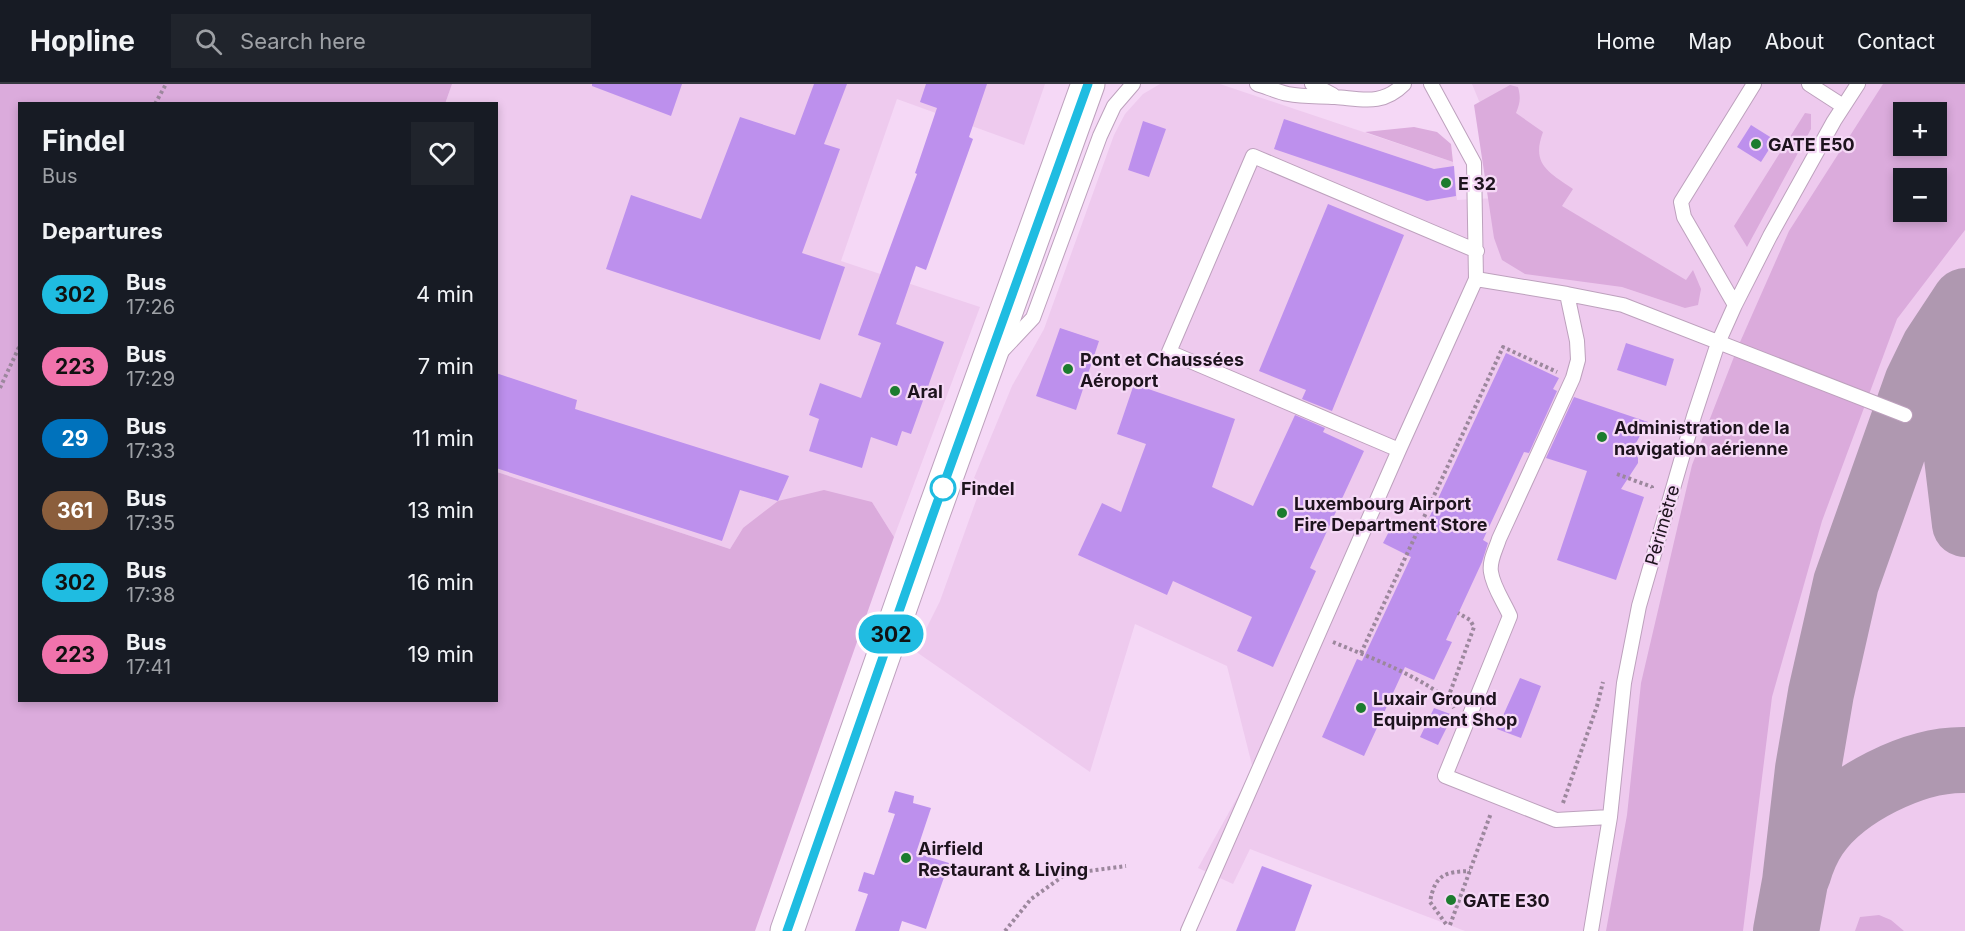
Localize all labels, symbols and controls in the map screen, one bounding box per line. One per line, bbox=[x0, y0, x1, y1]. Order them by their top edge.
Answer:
search box bbox=[171, 14, 591, 68]
text: Hopline bbox=[30, 24, 135, 58]
icon: search bbox=[192, 25, 225, 58]
text: Search here bbox=[240, 28, 366, 54]
text: Home bbox=[1596, 29, 1655, 54]
text: Map bbox=[1688, 29, 1732, 54]
text: About bbox=[1765, 29, 1824, 54]
text: Contact bbox=[1857, 29, 1935, 54]
map controls bbox=[1893, 102, 1947, 222]
button: + bbox=[1893, 102, 1947, 156]
button: heart bbox=[411, 122, 474, 185]
text: Findel bbox=[42, 124, 125, 158]
place label: GATE E50 bbox=[1768, 134, 1855, 155]
marker: GATE E50 bbox=[1749, 137, 1763, 151]
text: Bus bbox=[42, 164, 77, 188]
button: − bbox=[1893, 168, 1947, 222]
place label: E 32 bbox=[1458, 173, 1496, 194]
marker: E 32 bbox=[1439, 176, 1453, 190]
text: Departures bbox=[42, 218, 163, 244]
text: Bus bbox=[126, 269, 167, 295]
text: 4 min bbox=[416, 281, 474, 307]
text: 302 bbox=[55, 282, 95, 307]
text: 17:26 bbox=[126, 295, 175, 319]
text: Bus bbox=[126, 341, 167, 367]
place label: Pont et Chaussées Aéroport bbox=[1080, 349, 1244, 391]
text: 7 min bbox=[418, 353, 474, 379]
text: 223 bbox=[55, 354, 95, 379]
marker: Pont et Chaussées Aéroport bbox=[1061, 362, 1075, 376]
text: 17:29 bbox=[126, 367, 175, 391]
place label: Aral bbox=[907, 381, 943, 402]
marker: Aral bbox=[888, 384, 902, 398]
text: Bus bbox=[126, 413, 167, 439]
place label: Administration de la navigation aérienne bbox=[1614, 417, 1790, 459]
text: 11 min bbox=[412, 425, 474, 451]
text: 29 bbox=[62, 426, 88, 451]
marker: Administration de la navigation aérienne bbox=[1595, 430, 1609, 444]
text: 17:33 bbox=[126, 439, 175, 463]
marker: Findel bbox=[930, 475, 956, 501]
place label: Findel bbox=[961, 478, 1015, 499]
street label: Périmètre bbox=[1641, 482, 1683, 568]
text: Bus bbox=[126, 485, 167, 511]
place label: Luxembourg Airport Fire Department Store bbox=[1294, 493, 1488, 535]
text: 13 min bbox=[408, 497, 474, 523]
text: 361 bbox=[57, 498, 93, 523]
marker: Luxembourg Airport Fire Department Store bbox=[1275, 506, 1289, 520]
text: 17:35 bbox=[126, 511, 175, 535]
text: Bus bbox=[126, 557, 167, 583]
text: 16 min bbox=[408, 569, 474, 595]
text: 302 bbox=[55, 570, 95, 595]
text: 17:38 bbox=[126, 583, 175, 607]
line badge: 302 bbox=[856, 614, 926, 654]
text: 302 bbox=[871, 622, 911, 647]
text: Bus bbox=[126, 629, 167, 655]
text: 19 min bbox=[408, 641, 474, 667]
text: 223 bbox=[55, 642, 95, 667]
text: 17:41 bbox=[126, 655, 171, 679]
place label: Luxair Ground Equipment Shop bbox=[1373, 688, 1517, 730]
marker: Luxair Ground Equipment Shop bbox=[1354, 701, 1368, 715]
place label: Airfield Restaurant & Living bbox=[918, 838, 1088, 880]
marker: Airfield Restaurant & Living bbox=[899, 851, 913, 865]
place label: GATE E30 bbox=[1463, 890, 1550, 911]
marker: GATE E30 bbox=[1444, 893, 1458, 907]

